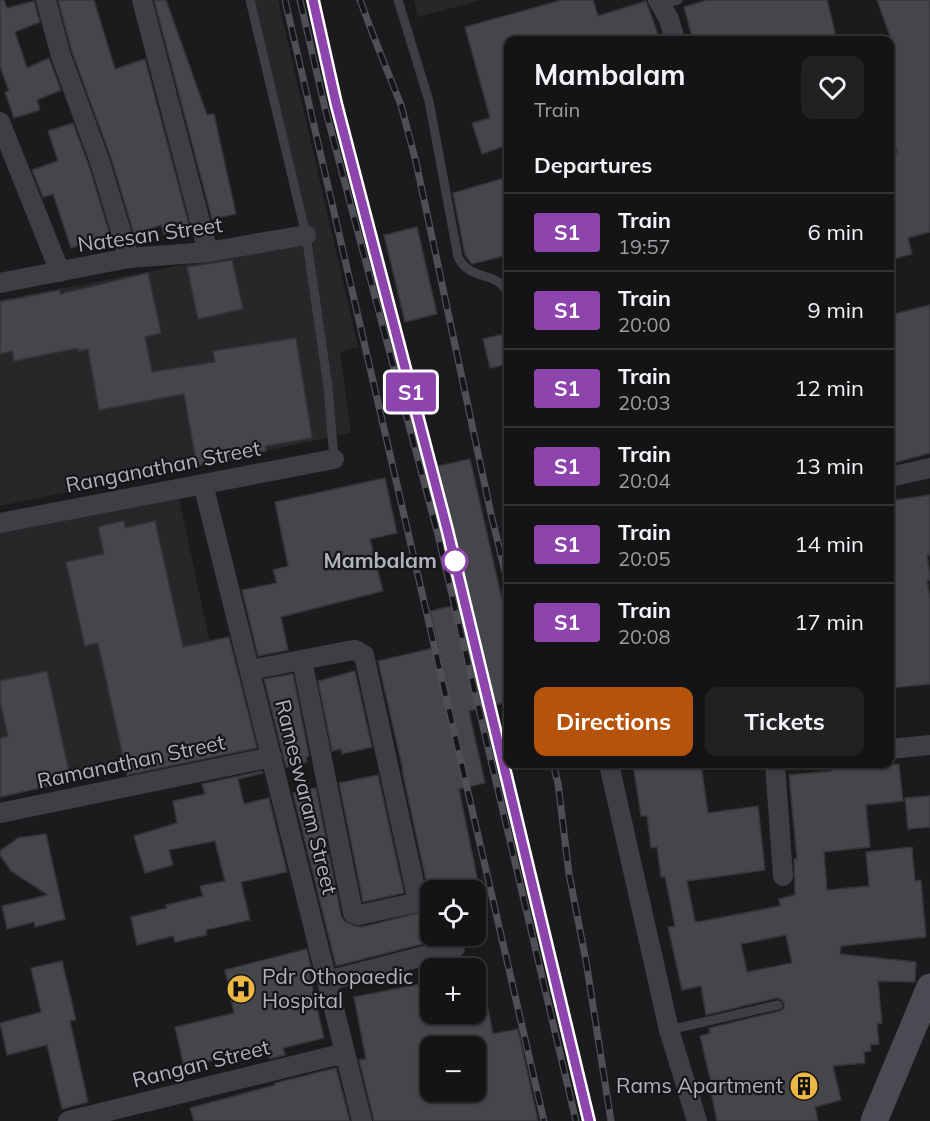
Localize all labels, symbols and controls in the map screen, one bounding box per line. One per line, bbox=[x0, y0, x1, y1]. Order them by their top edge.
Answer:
button: heart bbox=[801, 56, 864, 119]
text: Mambalam bbox=[534, 57, 685, 92]
text: Train bbox=[534, 97, 580, 122]
text: Departures bbox=[534, 151, 652, 179]
text: Train bbox=[618, 206, 671, 234]
street label: Natesan Street bbox=[76, 211, 224, 257]
text: 6 min bbox=[808, 218, 864, 246]
text: S1 bbox=[554, 219, 580, 245]
text: 19:57 bbox=[618, 234, 671, 259]
text: Train bbox=[618, 284, 671, 312]
text: 9 min bbox=[808, 296, 864, 324]
text: S1 bbox=[554, 297, 580, 323]
text: 20:00 bbox=[618, 312, 671, 337]
text: Train bbox=[618, 362, 671, 390]
line badge: S1 bbox=[384, 372, 438, 412]
text: 12 min bbox=[794, 374, 864, 402]
text: S1 bbox=[554, 375, 580, 401]
text: S1 bbox=[398, 379, 424, 405]
text: 20:03 bbox=[618, 390, 671, 415]
street label: Ranganathan Street bbox=[63, 434, 262, 498]
text: Train bbox=[618, 440, 671, 468]
text: 13 min bbox=[794, 452, 864, 480]
text: S1 bbox=[554, 453, 580, 479]
text: 20:04 bbox=[618, 468, 671, 493]
text: Train bbox=[618, 518, 671, 546]
text: 14 min bbox=[794, 530, 864, 558]
text: S1 bbox=[554, 531, 580, 557]
text: 20:05 bbox=[618, 546, 671, 571]
place label: Mambalam bbox=[323, 547, 437, 573]
marker: Mambalam bbox=[442, 548, 468, 574]
text: Train bbox=[618, 596, 671, 624]
text: 17 min bbox=[794, 608, 864, 636]
text: S1 bbox=[554, 609, 580, 635]
text: 20:08 bbox=[618, 624, 671, 649]
button: Directions bbox=[534, 687, 693, 756]
button: Tickets bbox=[705, 687, 864, 756]
street label: Rameswaram Street bbox=[270, 697, 344, 897]
street label: Ramanathan Street bbox=[35, 728, 227, 794]
map controls bbox=[420, 880, 486, 1102]
button: locate bbox=[420, 880, 486, 946]
button: + bbox=[420, 958, 486, 1024]
place label: Pdr Othopaedic Hospital bbox=[262, 963, 413, 1013]
hospital icon: Pdr Othopaedic Hospital bbox=[225, 973, 257, 1005]
street label: Rangan Street bbox=[129, 1033, 272, 1093]
button: − bbox=[420, 1036, 486, 1102]
building icon: Rams Apartment bbox=[788, 1070, 820, 1102]
place label: Rams Apartment bbox=[616, 1072, 783, 1098]

